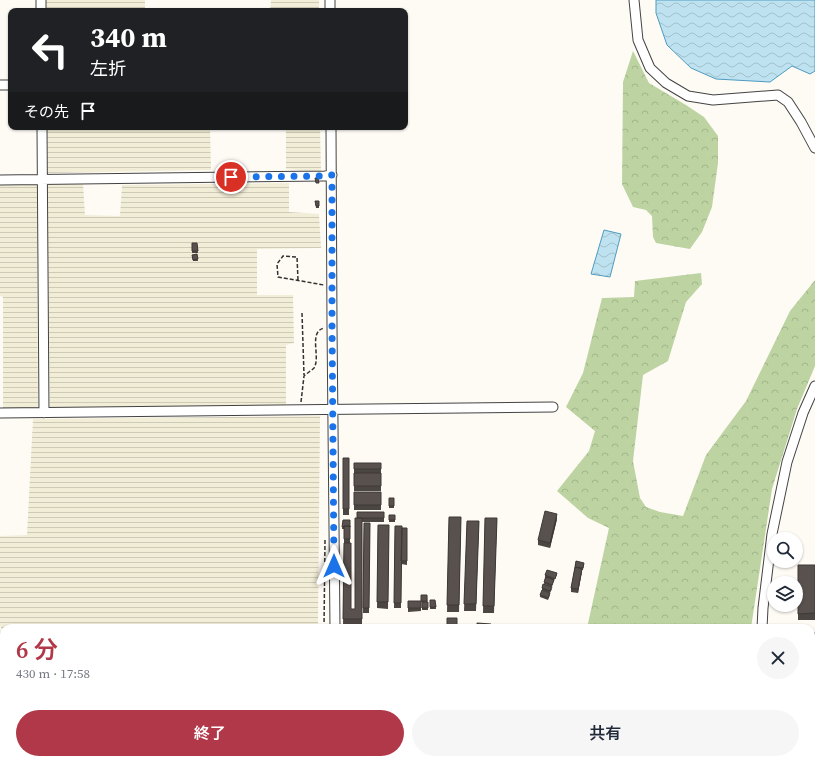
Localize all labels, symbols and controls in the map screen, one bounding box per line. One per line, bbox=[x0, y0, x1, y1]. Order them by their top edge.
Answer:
text: 340 m bbox=[90, 18, 167, 56]
icon: left bbox=[24, 24, 76, 76]
text: 左折 bbox=[90, 56, 126, 81]
icon: arrive bbox=[77, 100, 99, 122]
text: その先 bbox=[24, 101, 69, 122]
pin bbox=[214, 160, 248, 194]
icon: arrive bbox=[220, 166, 242, 188]
map controls bbox=[767, 532, 803, 612]
button: search bbox=[767, 532, 803, 568]
position arrow bbox=[313, 545, 355, 587]
button: layers bbox=[767, 576, 803, 612]
text: 6 分 bbox=[16, 633, 58, 666]
button: close bbox=[757, 637, 799, 679]
text: 430 m · 17:58 bbox=[16, 665, 90, 682]
button: 終了 bbox=[16, 710, 404, 756]
button: 共有 bbox=[412, 710, 799, 756]

